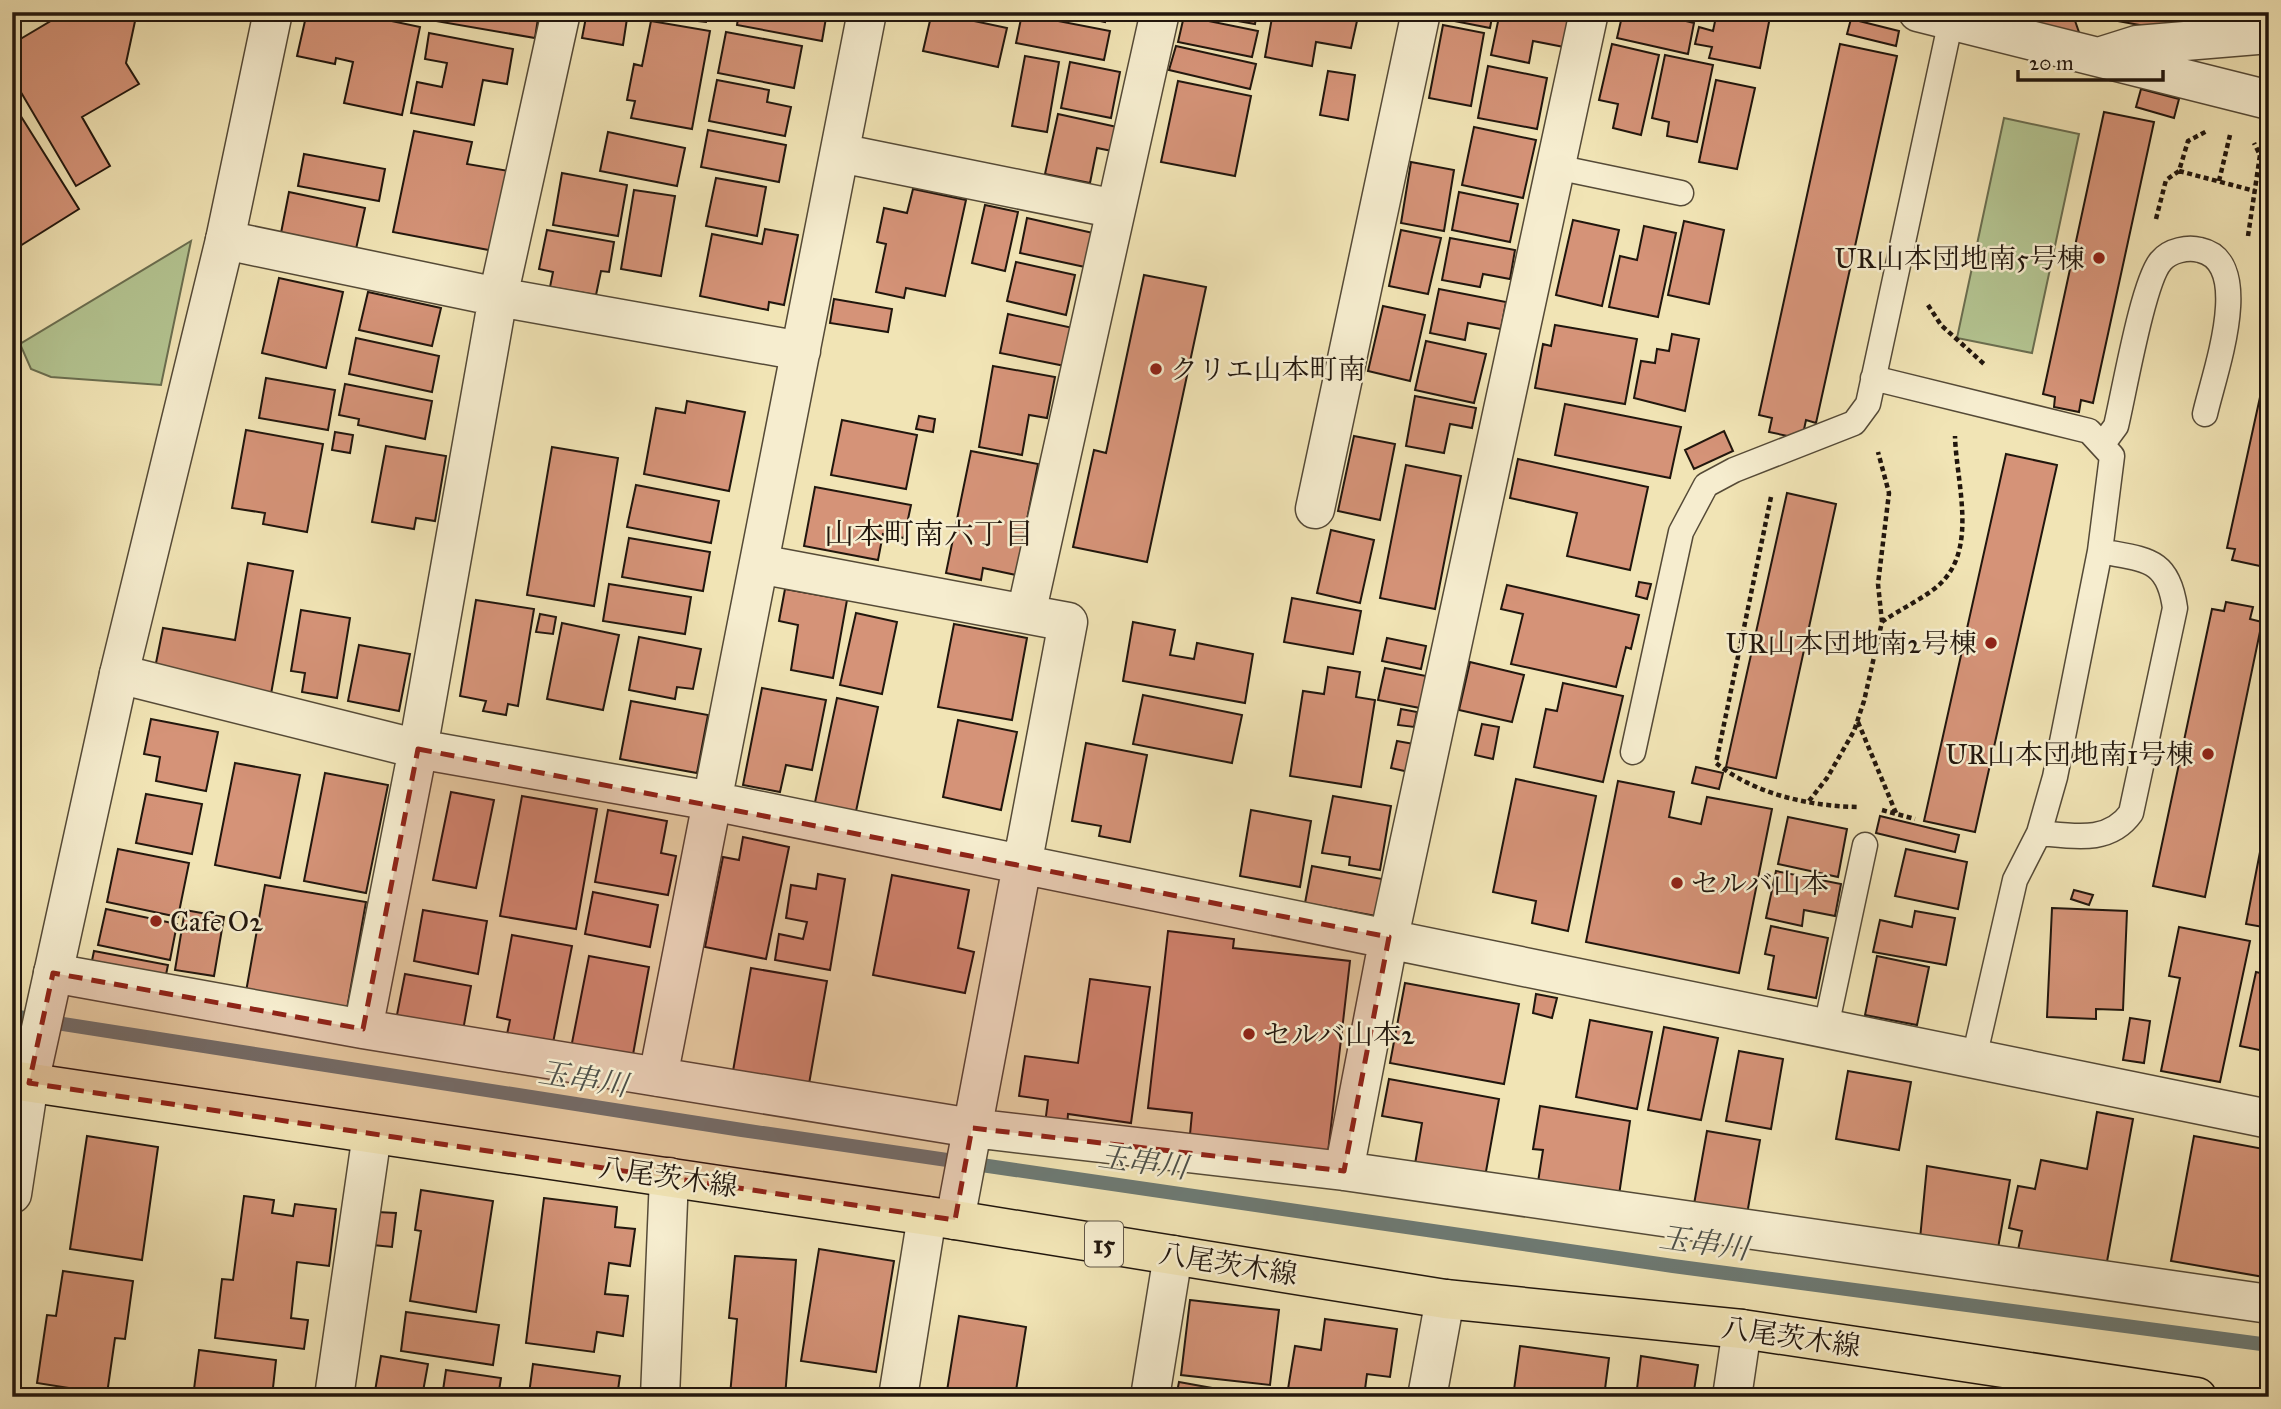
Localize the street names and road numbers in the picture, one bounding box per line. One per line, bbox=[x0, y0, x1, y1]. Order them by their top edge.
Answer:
street label: 八尾茨木線 bbox=[596, 1150, 740, 1204]
road number: 15 bbox=[1085, 1222, 1123, 1266]
street label: 八尾茨木線 bbox=[1156, 1236, 1300, 1292]
street label: 八尾茨木線 bbox=[1719, 1310, 1863, 1364]

